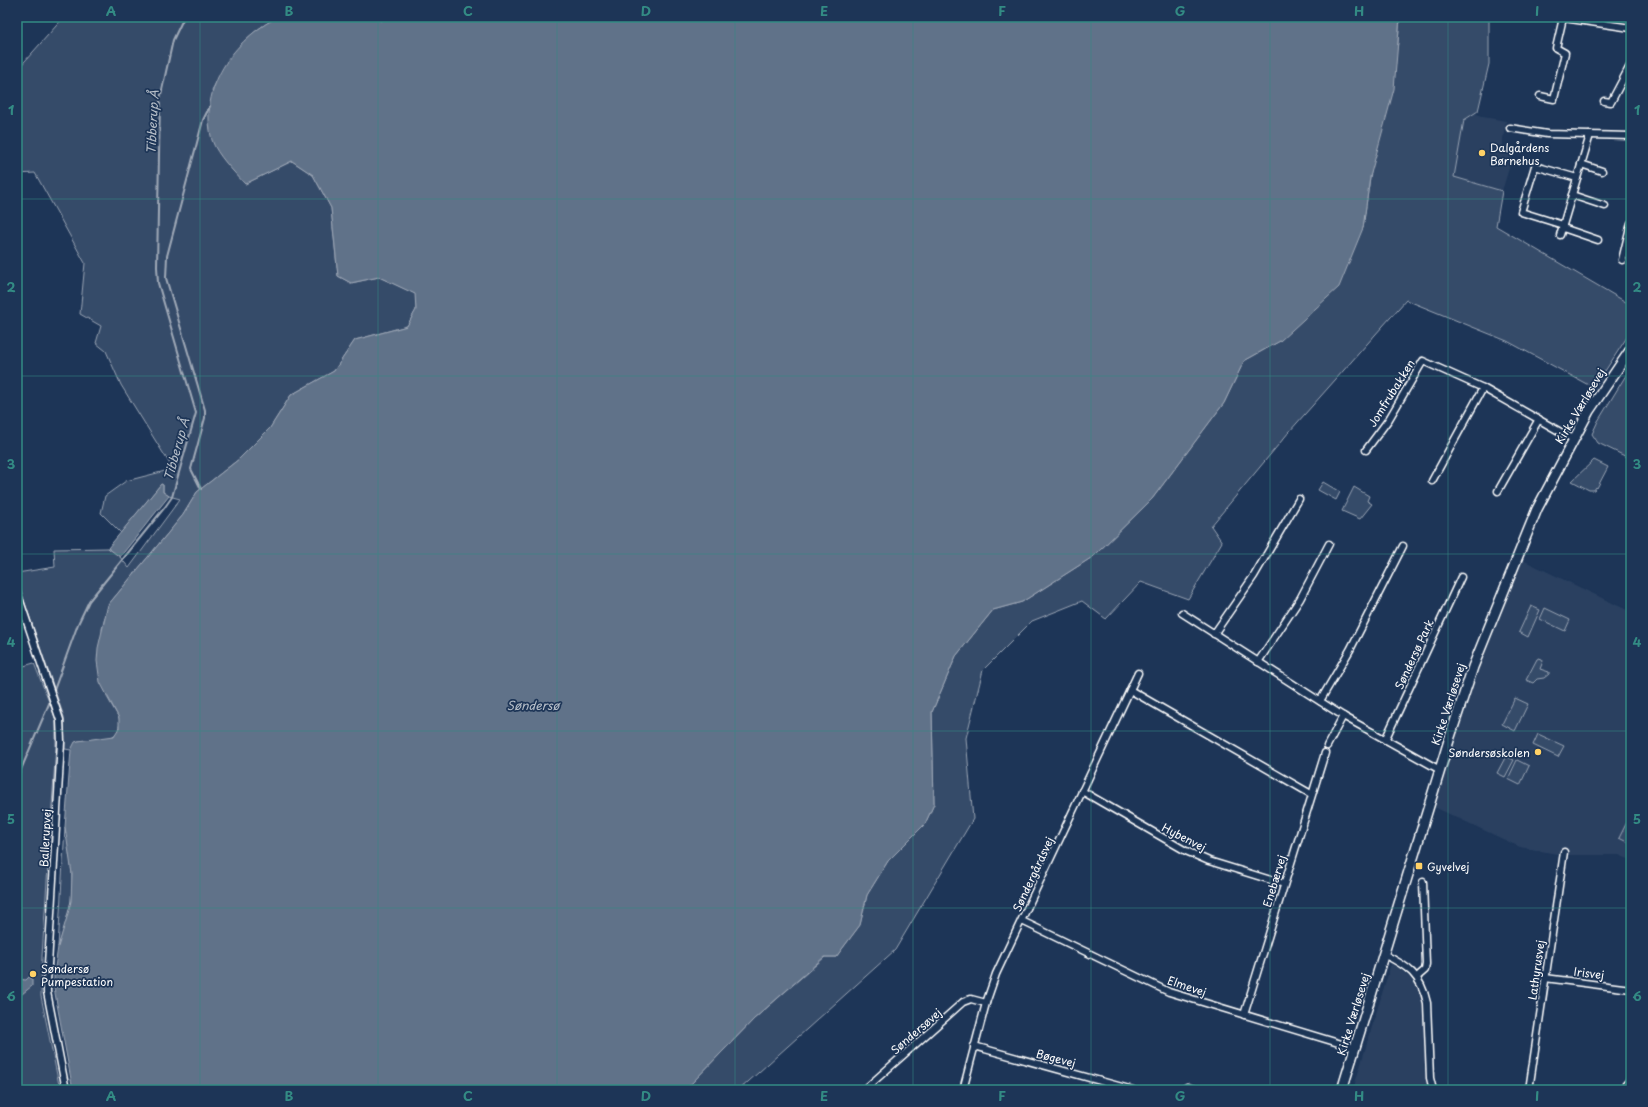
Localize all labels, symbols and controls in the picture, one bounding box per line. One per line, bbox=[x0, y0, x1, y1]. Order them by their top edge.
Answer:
text: A bbox=[106, 1, 116, 20]
text: B bbox=[285, 1, 294, 20]
text: C bbox=[463, 1, 473, 20]
text: D bbox=[641, 1, 651, 20]
text: E bbox=[820, 1, 828, 20]
text: F bbox=[998, 1, 1006, 20]
text: G bbox=[1175, 1, 1185, 20]
text: H bbox=[1354, 1, 1364, 20]
text: I bbox=[1535, 1, 1539, 20]
water label: Tibberup Å bbox=[141, 89, 163, 154]
text: 1 bbox=[8, 100, 14, 119]
text: 1 bbox=[1634, 100, 1640, 119]
place label: Dalgårdens Børnehus bbox=[1490, 139, 1549, 169]
marker: Dalgårdens Børnehus bbox=[1477, 148, 1487, 158]
text: 2 bbox=[6, 277, 16, 296]
text: 2 bbox=[1632, 277, 1642, 296]
street label: Jomfrubakken bbox=[1363, 356, 1419, 430]
street label: Kirke Værløsevej bbox=[1551, 365, 1609, 447]
water label: Tibberup Å bbox=[159, 415, 194, 482]
text: 3 bbox=[7, 454, 16, 473]
text: 3 bbox=[1633, 454, 1642, 473]
street label: Søndersø Park bbox=[1390, 616, 1438, 692]
text: 4 bbox=[7, 632, 16, 651]
text: 4 bbox=[1633, 632, 1642, 651]
street label: Kirke Værløsevej bbox=[1427, 661, 1469, 747]
water label: Søndersø bbox=[507, 696, 561, 714]
place label: Søndersøskolen bbox=[1448, 744, 1530, 761]
marker: Søndersøskolen bbox=[1533, 747, 1543, 757]
text: 5 bbox=[7, 809, 15, 828]
street label: Ballerupvej bbox=[35, 809, 55, 867]
text: 5 bbox=[1633, 809, 1641, 828]
street label: Hybenvej bbox=[1159, 819, 1209, 855]
street label: Søndergårdsvej bbox=[1008, 834, 1058, 914]
street label: Enebærvej bbox=[1258, 853, 1290, 909]
place label: Gyvelvej bbox=[1427, 858, 1469, 875]
marker: Gyvelvej bbox=[1414, 861, 1424, 871]
street label: Lathyrusvej bbox=[1523, 939, 1549, 1001]
place label: Søndersø Pumpestation bbox=[41, 960, 113, 990]
street label: Irisvej bbox=[1573, 963, 1605, 983]
marker: Søndersø Pumpestation bbox=[28, 969, 38, 979]
street label: Elmevej bbox=[1165, 971, 1209, 1001]
street label: Kirke Værløsevej bbox=[1332, 971, 1374, 1057]
text: 6 bbox=[6, 986, 16, 1005]
text: 6 bbox=[1632, 986, 1642, 1005]
street label: Søndersøvej bbox=[887, 1004, 945, 1058]
street label: Bøgevej bbox=[1034, 1045, 1078, 1071]
text: A bbox=[106, 1086, 116, 1105]
text: B bbox=[285, 1086, 294, 1105]
text: C bbox=[463, 1086, 473, 1105]
text: D bbox=[641, 1086, 651, 1105]
text: E bbox=[820, 1086, 828, 1105]
text: F bbox=[998, 1086, 1006, 1105]
text: G bbox=[1175, 1086, 1185, 1105]
text: H bbox=[1354, 1086, 1364, 1105]
text: I bbox=[1535, 1086, 1539, 1105]

